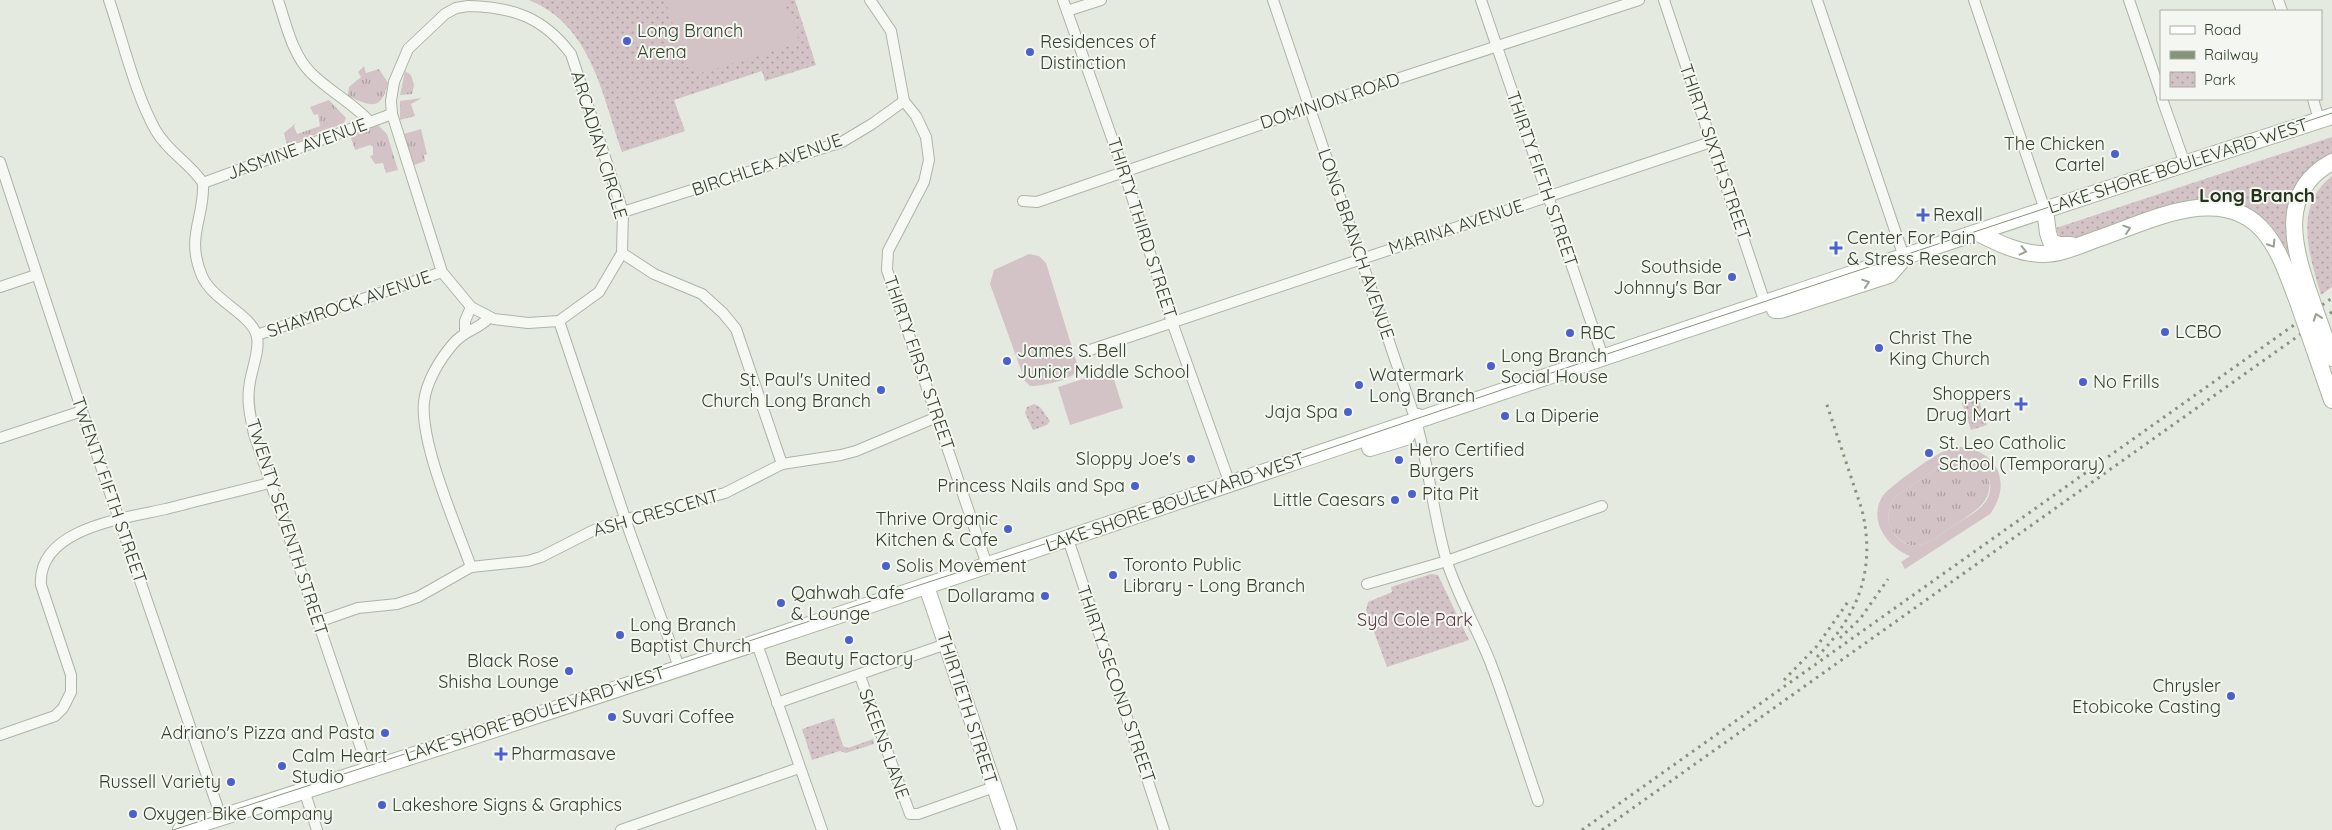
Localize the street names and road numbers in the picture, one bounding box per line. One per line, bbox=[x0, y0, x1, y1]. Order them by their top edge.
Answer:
street label: THIRTY SIXTH STREET bbox=[1675, 61, 1756, 243]
street label: DOMINION ROAD bbox=[1257, 67, 1403, 134]
street label: ARCADIAN CIRCLE bbox=[566, 68, 633, 222]
street label: THIRTY FIFTH STREET bbox=[1502, 88, 1583, 270]
street label: JASMINE AVENUE bbox=[223, 112, 370, 185]
street label: LAKE SHORE BOULEVARD WEST bbox=[2045, 112, 2311, 219]
street label: BIRCHLEA AVENUE bbox=[689, 128, 845, 201]
street label: THIRTY THIRD STREET bbox=[1102, 135, 1183, 321]
street label: LONG BRANCH AVENUE bbox=[1313, 145, 1400, 342]
street label: MARINA AVENUE bbox=[1385, 194, 1527, 259]
street label: SHAMROCK AVENUE bbox=[264, 265, 434, 342]
street label: THIRTY FIRST STREET bbox=[879, 272, 960, 453]
street label: TWENTY FIFTH STREET bbox=[67, 393, 152, 586]
street label: TWENTY SEVENTH STREET bbox=[242, 416, 333, 638]
street label: LAKE SHORE BOULEVARD WEST bbox=[1042, 446, 1307, 557]
street label: ASH CRESCENT bbox=[590, 484, 722, 541]
street label: THIRTY SECOND STREET bbox=[1072, 582, 1161, 786]
street label: THIRTIETH STREET bbox=[932, 629, 1003, 787]
street label: LAKE SHORE BOULEVARD WEST bbox=[402, 660, 668, 767]
street label: SKEENS LANE bbox=[854, 686, 915, 802]

